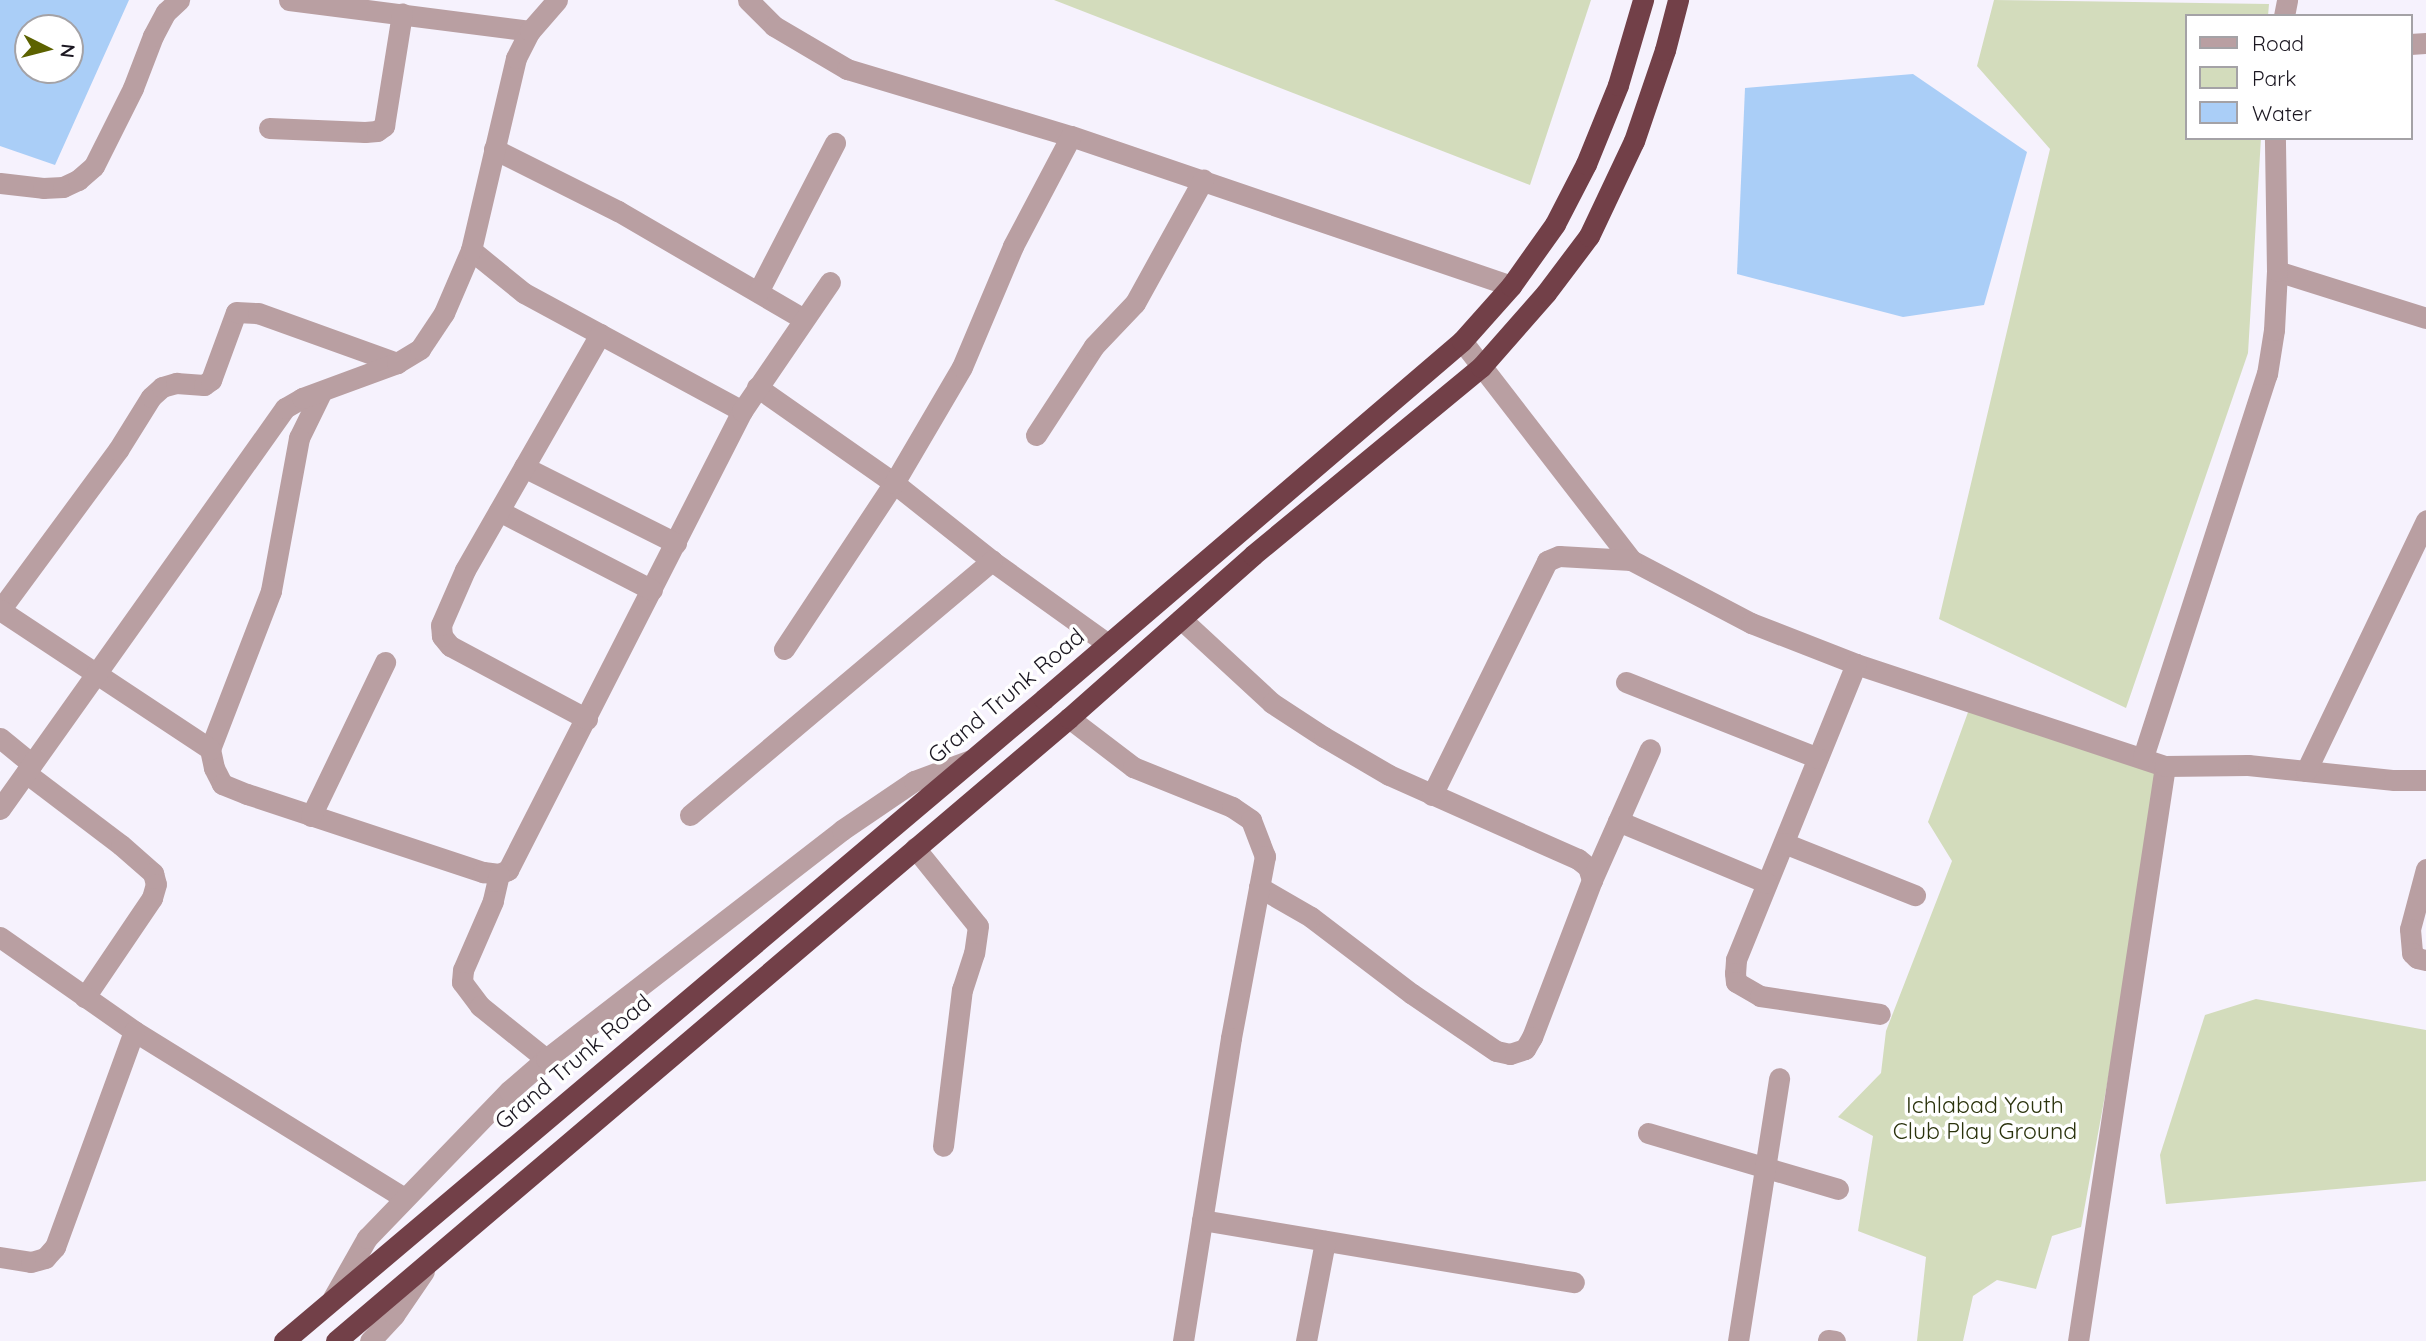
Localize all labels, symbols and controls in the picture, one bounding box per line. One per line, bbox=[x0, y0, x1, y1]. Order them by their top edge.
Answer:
north arrow bbox=[14, 14, 84, 84]
legend bbox=[2184, 14, 2412, 140]
text: Road bbox=[2252, 30, 2304, 56]
text: N bbox=[55, 43, 81, 59]
text: Park bbox=[2252, 65, 2296, 91]
text: Water bbox=[2252, 100, 2312, 126]
street label: Grand Trunk Road bbox=[922, 623, 1090, 769]
street label: Grand Trunk Road bbox=[489, 989, 657, 1135]
park label: Ichlabad Youth Club Play Ground bbox=[1893, 1091, 2077, 1145]

